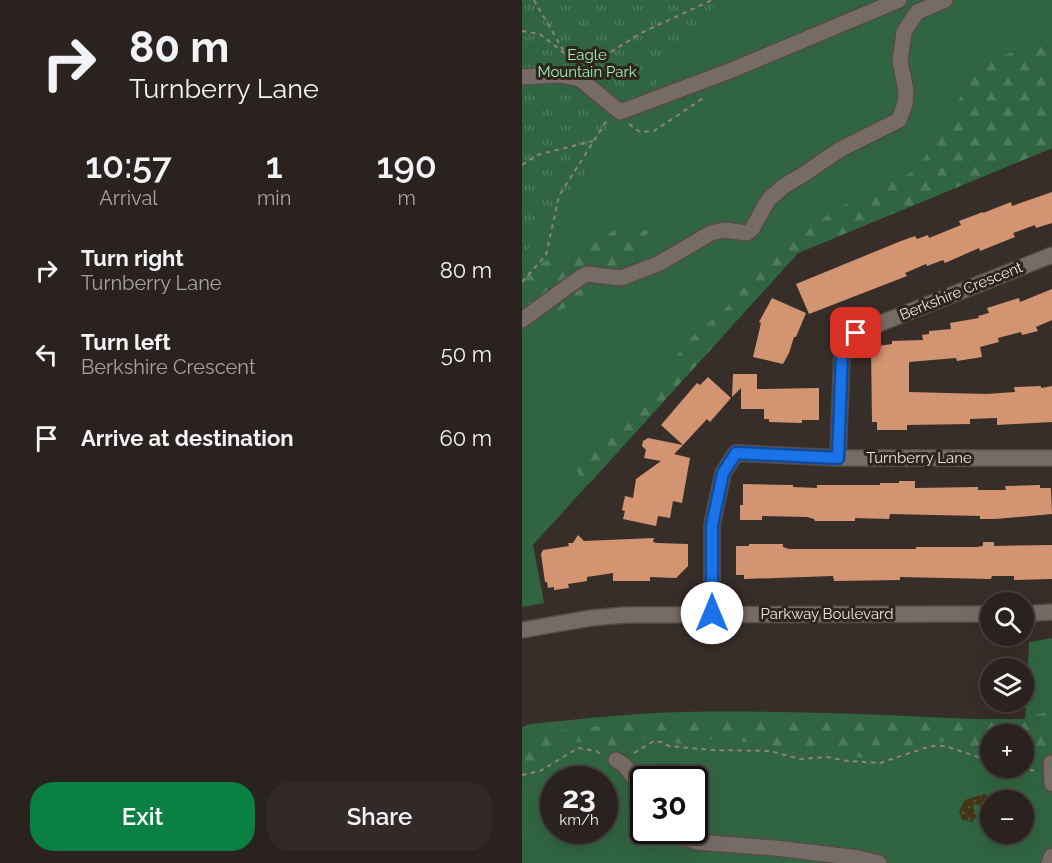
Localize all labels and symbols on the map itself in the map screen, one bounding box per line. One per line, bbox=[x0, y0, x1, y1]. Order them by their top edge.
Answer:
park label: Eagle Mountain Park bbox=[537, 46, 637, 81]
street label: Berkshire Crescent bbox=[897, 258, 1025, 324]
pin bbox=[830, 307, 881, 358]
street label: Turnberry Lane bbox=[866, 449, 972, 467]
position arrow bbox=[680, 581, 744, 645]
street label: Parkway Boulevard bbox=[761, 605, 893, 623]
speed limit sign: 30 bbox=[630, 766, 708, 844]

